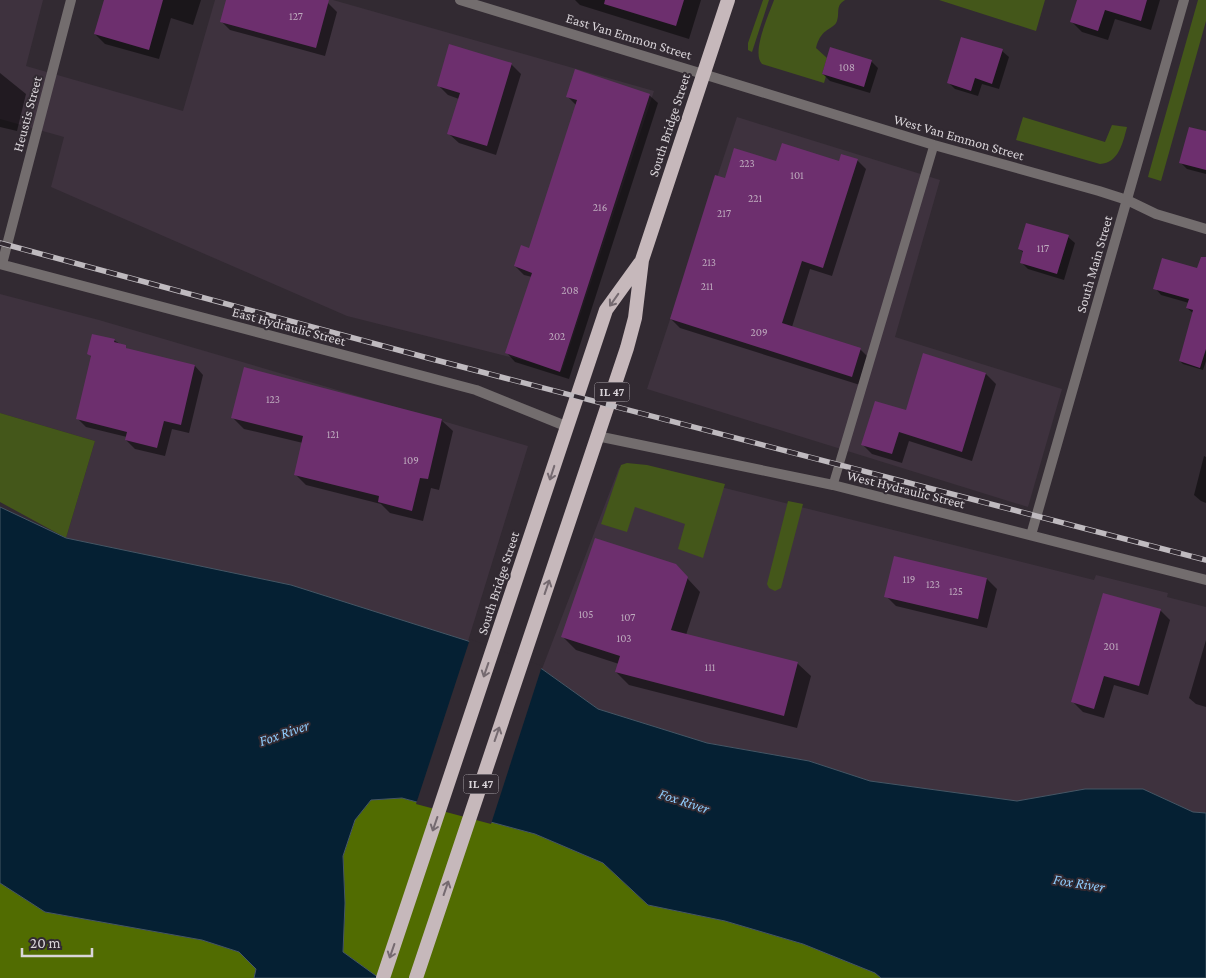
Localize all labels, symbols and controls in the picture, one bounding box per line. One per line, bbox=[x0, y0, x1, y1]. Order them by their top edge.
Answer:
street label: East Van Emmon Street bbox=[564, 9, 694, 63]
house number: 127 bbox=[289, 10, 303, 22]
house number: 108 bbox=[839, 61, 855, 73]
street label: South Bridge Street bbox=[645, 71, 693, 179]
street label: Heustis Street bbox=[9, 74, 45, 153]
street label: West Van Emmon Street bbox=[892, 111, 1027, 163]
house number: 223 bbox=[739, 157, 755, 169]
house number: 101 bbox=[790, 169, 804, 181]
house number: 221 bbox=[748, 192, 762, 204]
house number: 216 bbox=[593, 201, 607, 213]
house number: 217 bbox=[717, 207, 731, 219]
street label: South Main Street bbox=[1072, 213, 1116, 314]
house number: 117 bbox=[1037, 242, 1049, 254]
house number: 213 bbox=[702, 256, 716, 268]
house number: 211 bbox=[701, 280, 714, 292]
house number: 208 bbox=[561, 284, 579, 296]
one-way arrow bbox=[609, 293, 619, 307]
street label: East Hydraulic Street bbox=[230, 303, 348, 349]
house number: 209 bbox=[750, 326, 768, 338]
house number: 202 bbox=[549, 330, 565, 342]
road number: IL 47 bbox=[594, 382, 630, 402]
house number: 123 bbox=[266, 393, 280, 405]
house number: 121 bbox=[327, 428, 340, 440]
house number: 109 bbox=[403, 454, 419, 466]
one-way arrow bbox=[547, 465, 557, 481]
street label: West Hydraulic Street bbox=[845, 467, 967, 512]
street label: South Bridge Street bbox=[474, 529, 522, 637]
house number: 119 bbox=[903, 573, 915, 585]
house number: 123 bbox=[926, 578, 940, 590]
one-way arrow bbox=[542, 579, 552, 595]
house number: 125 bbox=[949, 585, 963, 597]
house number: 105 bbox=[578, 608, 594, 620]
house number: 107 bbox=[621, 611, 635, 623]
house number: 103 bbox=[617, 632, 632, 644]
house number: 201 bbox=[1103, 640, 1119, 652]
house number: 111 bbox=[705, 661, 716, 673]
one-way arrow bbox=[481, 662, 491, 678]
water label: Fox River bbox=[257, 717, 312, 749]
one-way arrow bbox=[493, 727, 503, 743]
road number: IL 47 bbox=[464, 774, 498, 794]
water label: Fox River bbox=[657, 785, 712, 817]
one-way arrow bbox=[430, 816, 439, 831]
water label: Fox River bbox=[1052, 871, 1107, 895]
one-way arrow bbox=[442, 881, 451, 897]
scale bar bbox=[22, 926, 92, 958]
text: 20 m bbox=[30, 935, 61, 951]
one-way arrow bbox=[387, 943, 396, 959]

